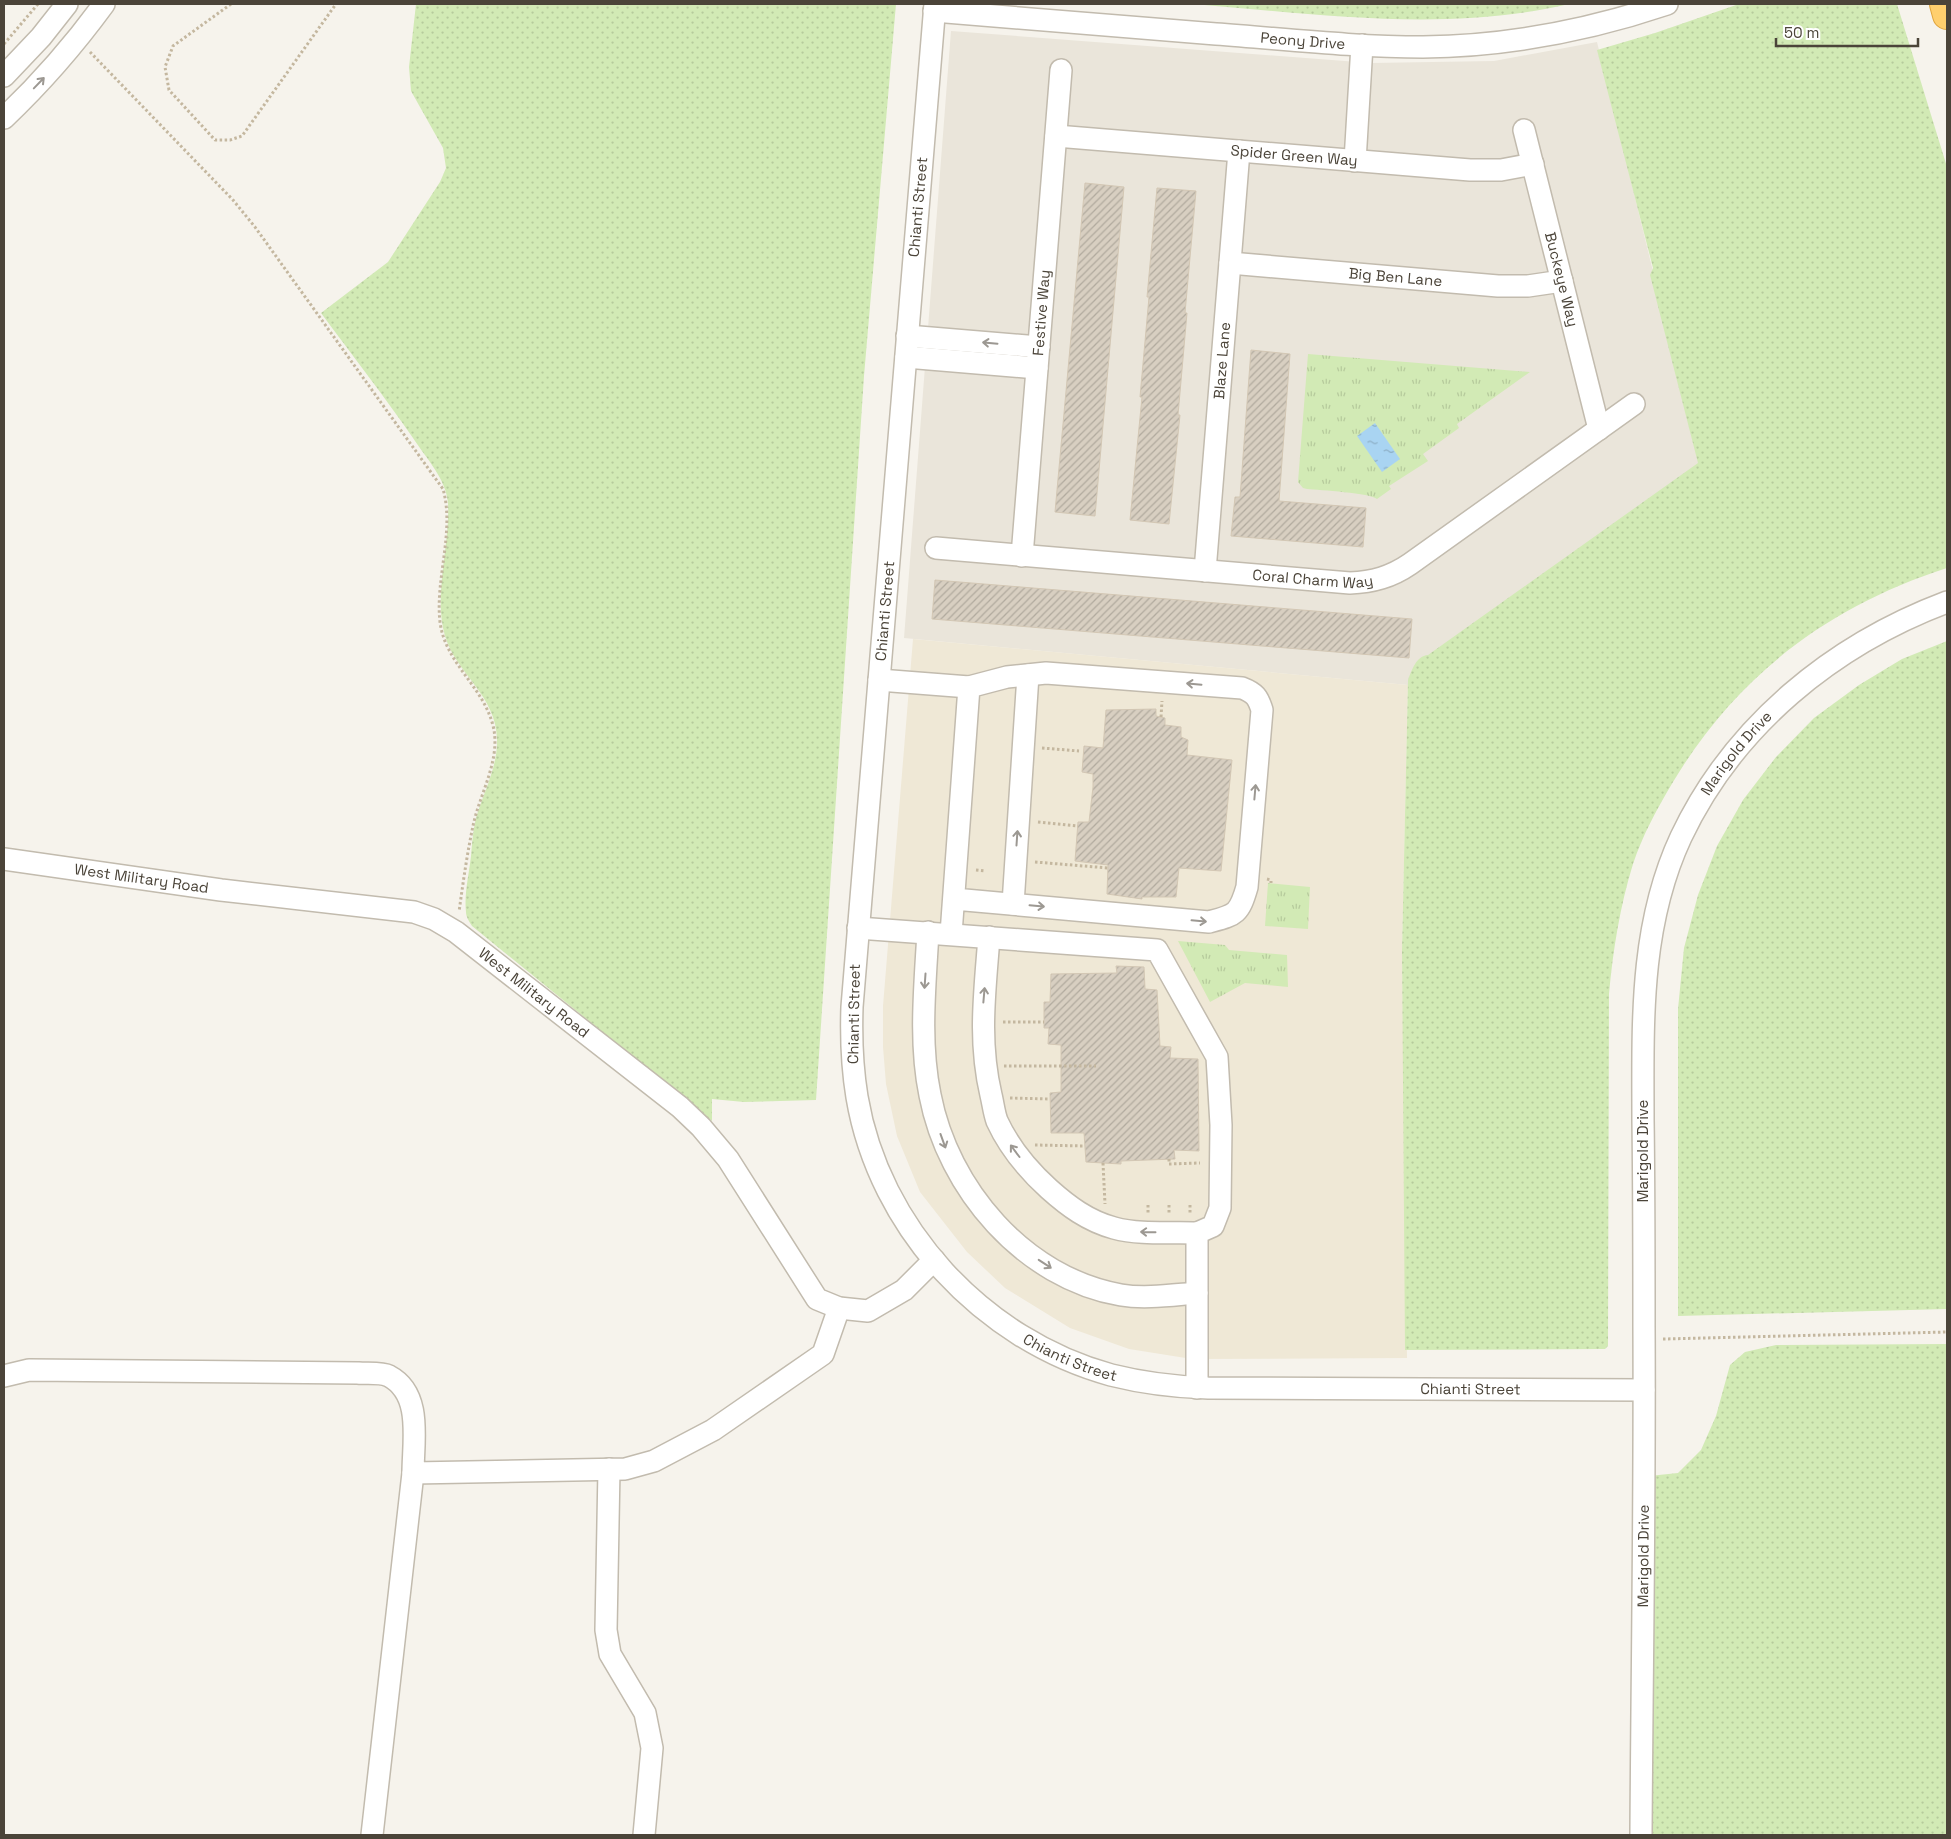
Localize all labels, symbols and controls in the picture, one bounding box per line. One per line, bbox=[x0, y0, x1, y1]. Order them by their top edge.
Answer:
scale bar bbox=[1776, 15, 1918, 47]
text: 50 m bbox=[1784, 23, 1819, 42]
street label: Peony Drive bbox=[1260, 28, 1346, 53]
one-way arrow bbox=[32, 78, 44, 90]
street label: Spider Green Way bbox=[1230, 140, 1358, 170]
street label: Chianti Street bbox=[904, 156, 931, 258]
street label: Buckeye Way bbox=[1541, 230, 1583, 329]
street label: Big Ben Lane bbox=[1348, 263, 1443, 290]
street label: Festive Way bbox=[1028, 269, 1054, 356]
street label: Blaze Lane bbox=[1209, 321, 1234, 400]
one-way arrow bbox=[983, 338, 999, 347]
street label: Chianti Street bbox=[871, 560, 898, 662]
street label: Coral Charm Way bbox=[1252, 565, 1374, 592]
one-way arrow bbox=[1187, 679, 1203, 688]
street label: Marigold Drive bbox=[1696, 707, 1776, 799]
one-way arrow bbox=[1250, 784, 1260, 800]
one-way arrow bbox=[1013, 830, 1022, 846]
street label: West Military Road bbox=[73, 859, 210, 897]
one-way arrow bbox=[1029, 902, 1045, 911]
one-way arrow bbox=[1191, 916, 1207, 926]
street label: West Military Road bbox=[475, 943, 593, 1042]
street label: Chianti Street bbox=[843, 964, 864, 1064]
one-way arrow bbox=[921, 973, 930, 989]
one-way arrow bbox=[980, 987, 989, 1003]
street label: Marigold Drive bbox=[1633, 1099, 1652, 1202]
one-way arrow bbox=[939, 1133, 948, 1148]
one-way arrow bbox=[1009, 1145, 1020, 1158]
one-way arrow bbox=[1140, 1227, 1156, 1237]
one-way arrow bbox=[1038, 1259, 1052, 1269]
street label: Chianti Street bbox=[1020, 1329, 1119, 1385]
street label: Chianti Street bbox=[1420, 1379, 1521, 1398]
street label: Marigold Drive bbox=[1633, 1504, 1653, 1608]

